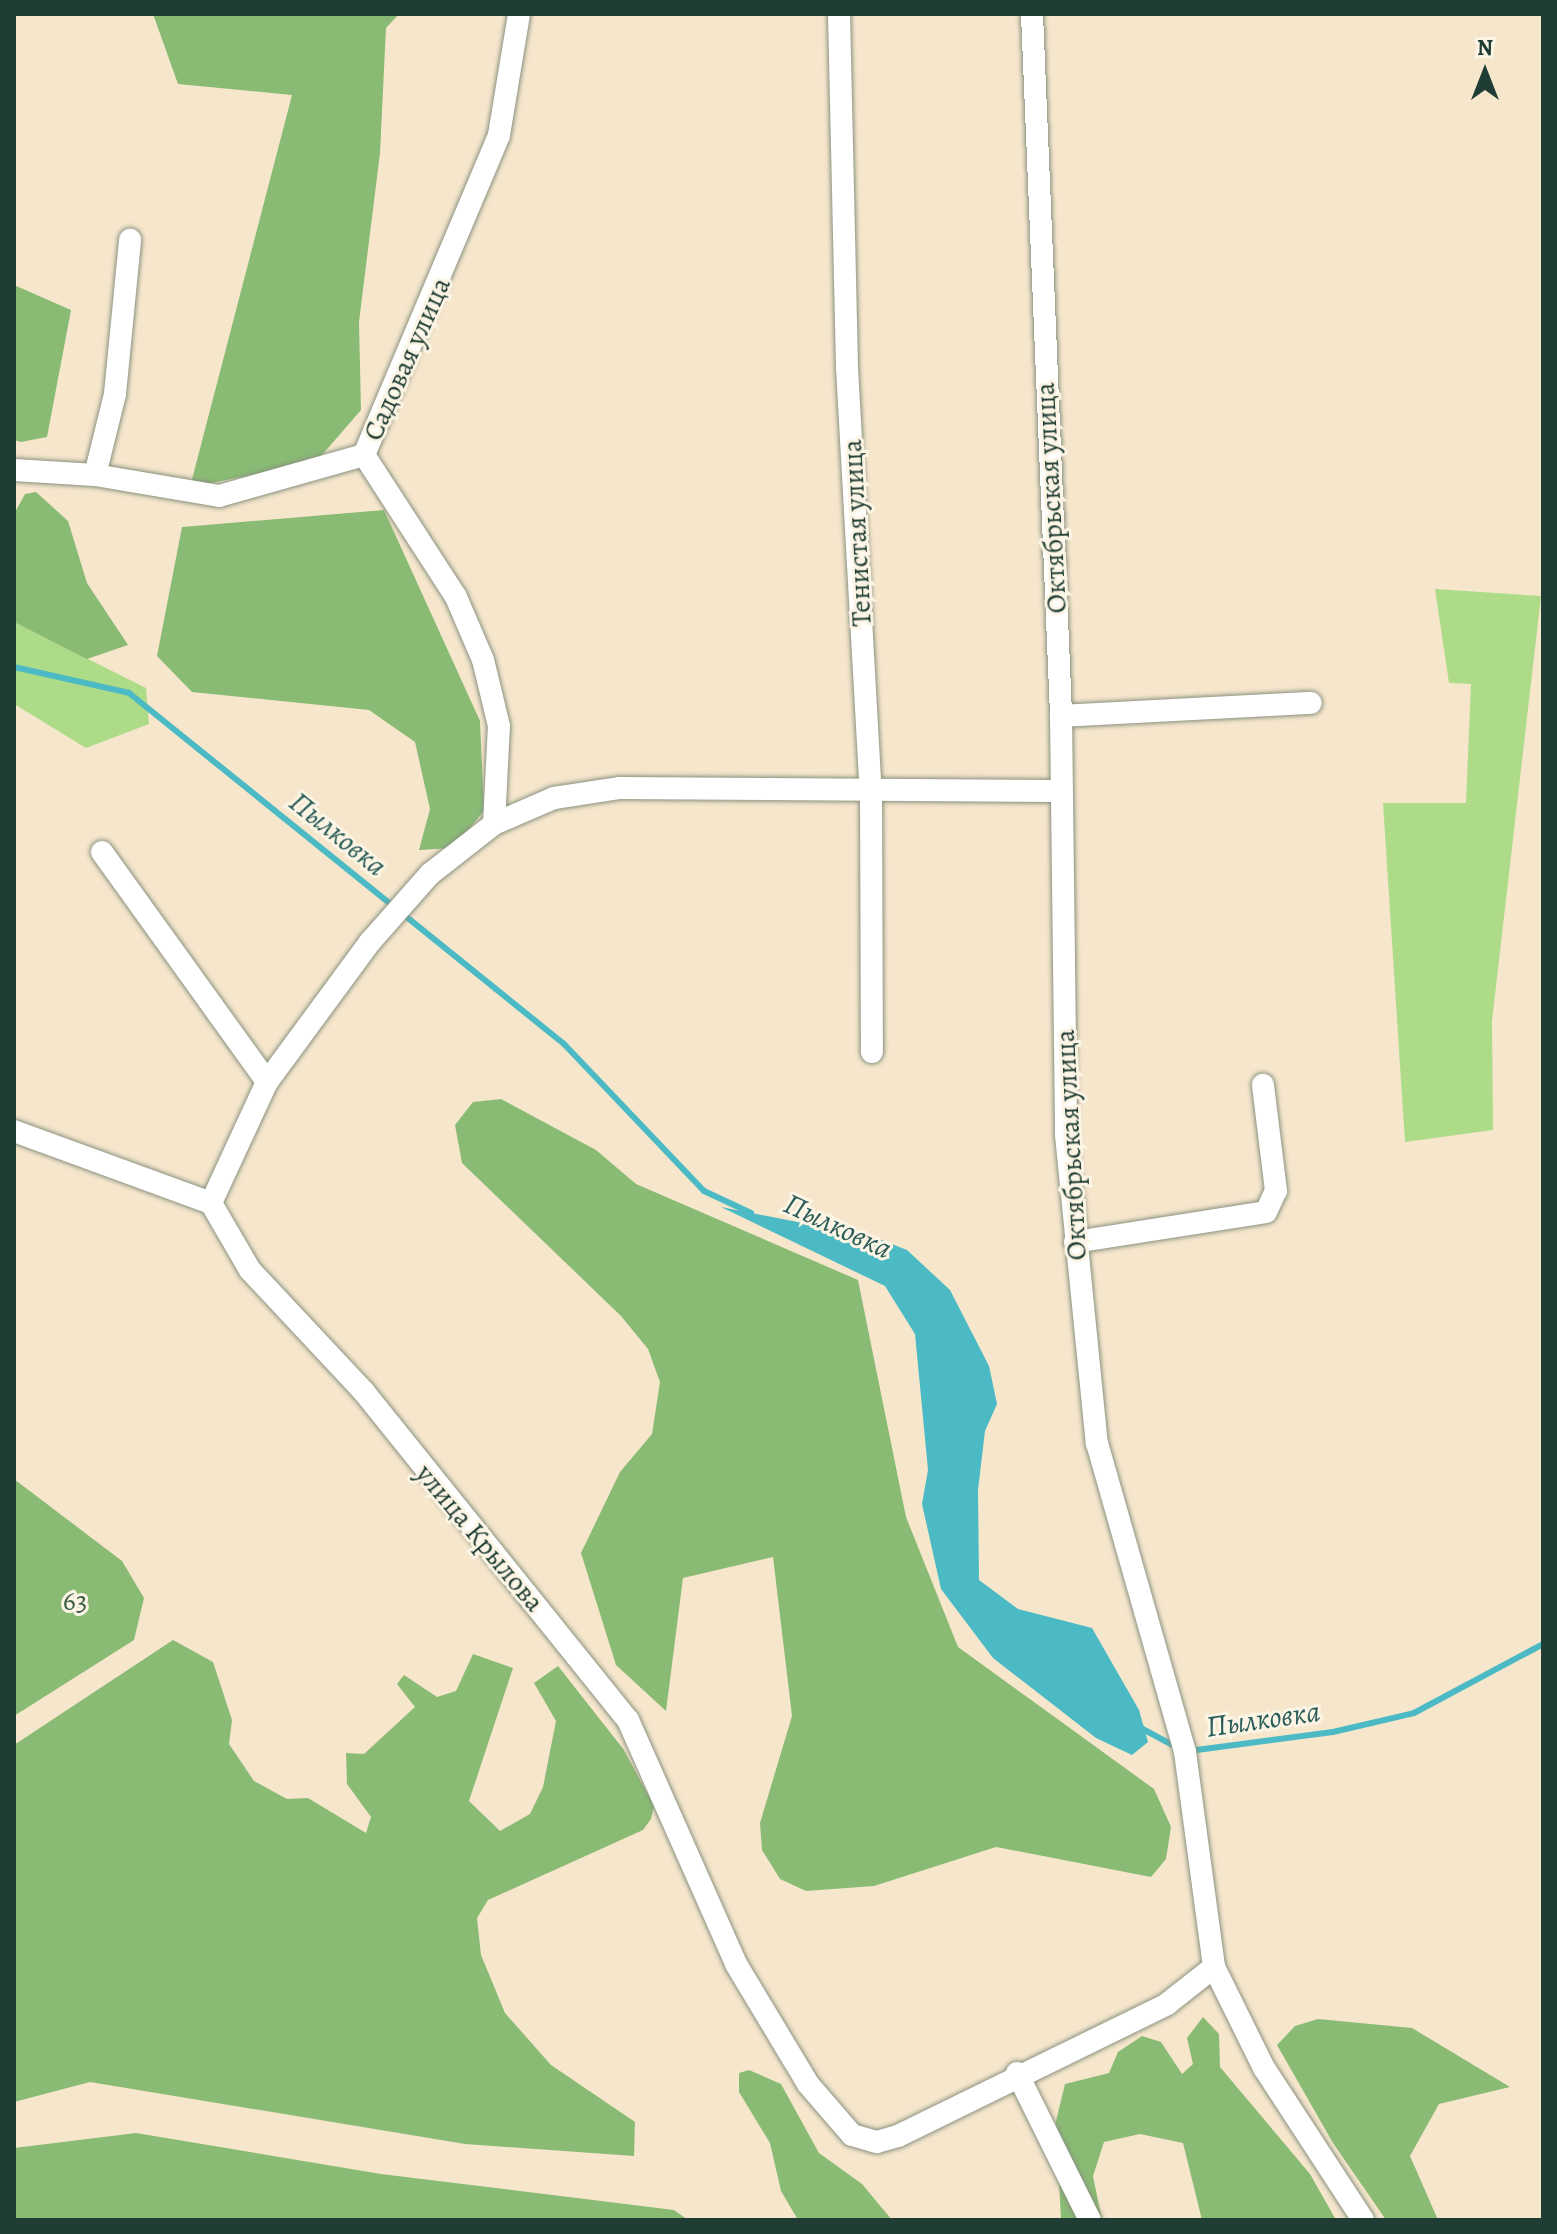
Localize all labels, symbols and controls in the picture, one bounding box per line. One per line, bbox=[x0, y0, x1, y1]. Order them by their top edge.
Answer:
north arrow bbox=[1445, 32, 1525, 112]
text: N bbox=[1477, 33, 1493, 63]
street label: Садовая улица bbox=[356, 272, 458, 446]
street label: Октябрьская улица bbox=[1028, 382, 1074, 614]
street label: Тенистая улица bbox=[835, 439, 879, 627]
water label: Пылковка bbox=[282, 784, 394, 884]
street label: Октябрьская улица bbox=[1048, 1029, 1094, 1261]
water label: Пылковка bbox=[778, 1185, 898, 1267]
street label: улица Крылова bbox=[409, 1457, 551, 1619]
park label: 63 bbox=[63, 1584, 87, 1618]
water label: Пылковка bbox=[1204, 1693, 1322, 1745]

